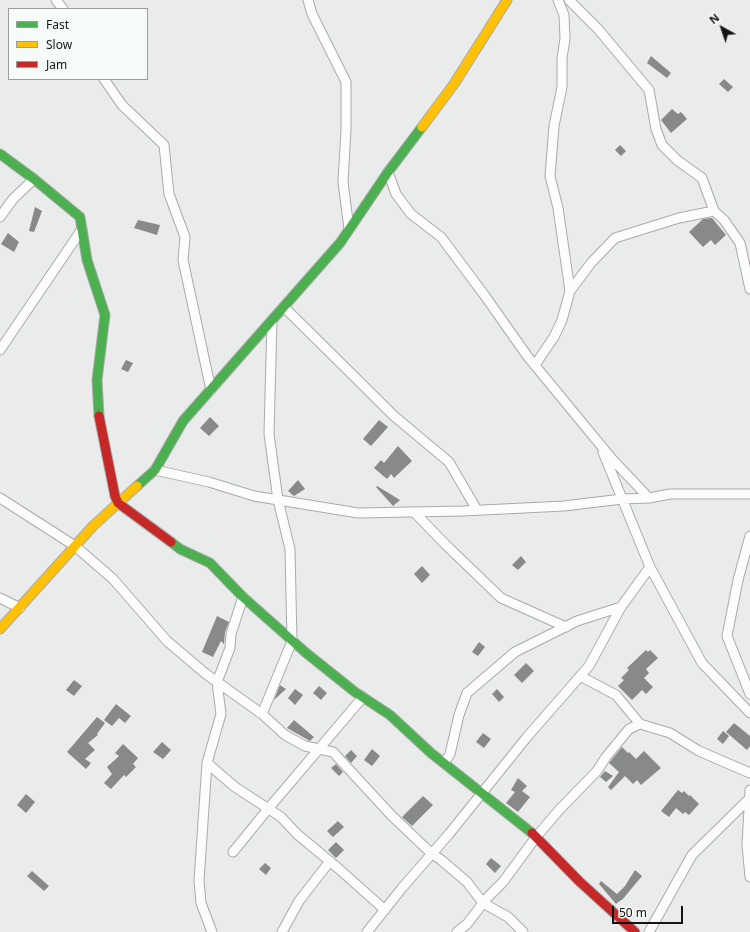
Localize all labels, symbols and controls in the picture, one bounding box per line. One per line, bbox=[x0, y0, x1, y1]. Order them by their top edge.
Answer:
legend bbox=[8, 8, 148, 80]
north arrow bbox=[702, 8, 742, 48]
text: N bbox=[706, 10, 722, 27]
text: Fast bbox=[46, 16, 69, 33]
text: Slow bbox=[46, 36, 72, 53]
text: Jam bbox=[46, 56, 67, 73]
scale bar bbox=[614, 898, 685, 924]
text: 50 m bbox=[619, 904, 647, 921]

